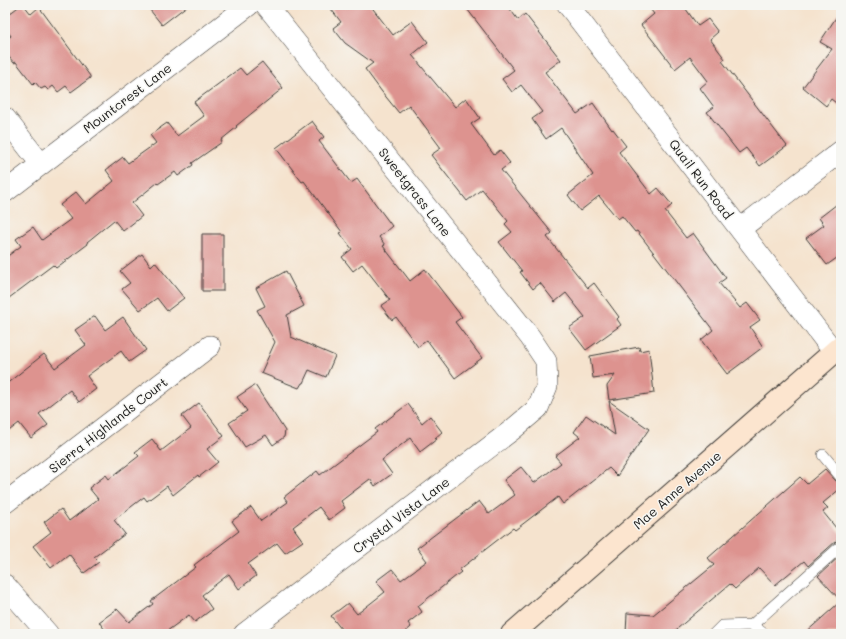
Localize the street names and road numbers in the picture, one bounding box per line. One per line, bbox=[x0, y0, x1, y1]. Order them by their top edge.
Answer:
street label: Mountcrest Lane bbox=[79, 59, 174, 137]
street label: Quail Run Road bbox=[666, 135, 737, 222]
street label: Sweetgrass Lane bbox=[375, 144, 455, 240]
street label: Sierra Highlands Court bbox=[45, 373, 171, 476]
street label: Mae Anne Avenue bbox=[629, 447, 724, 533]
street label: Crystal Vista Lane bbox=[349, 473, 453, 557]

